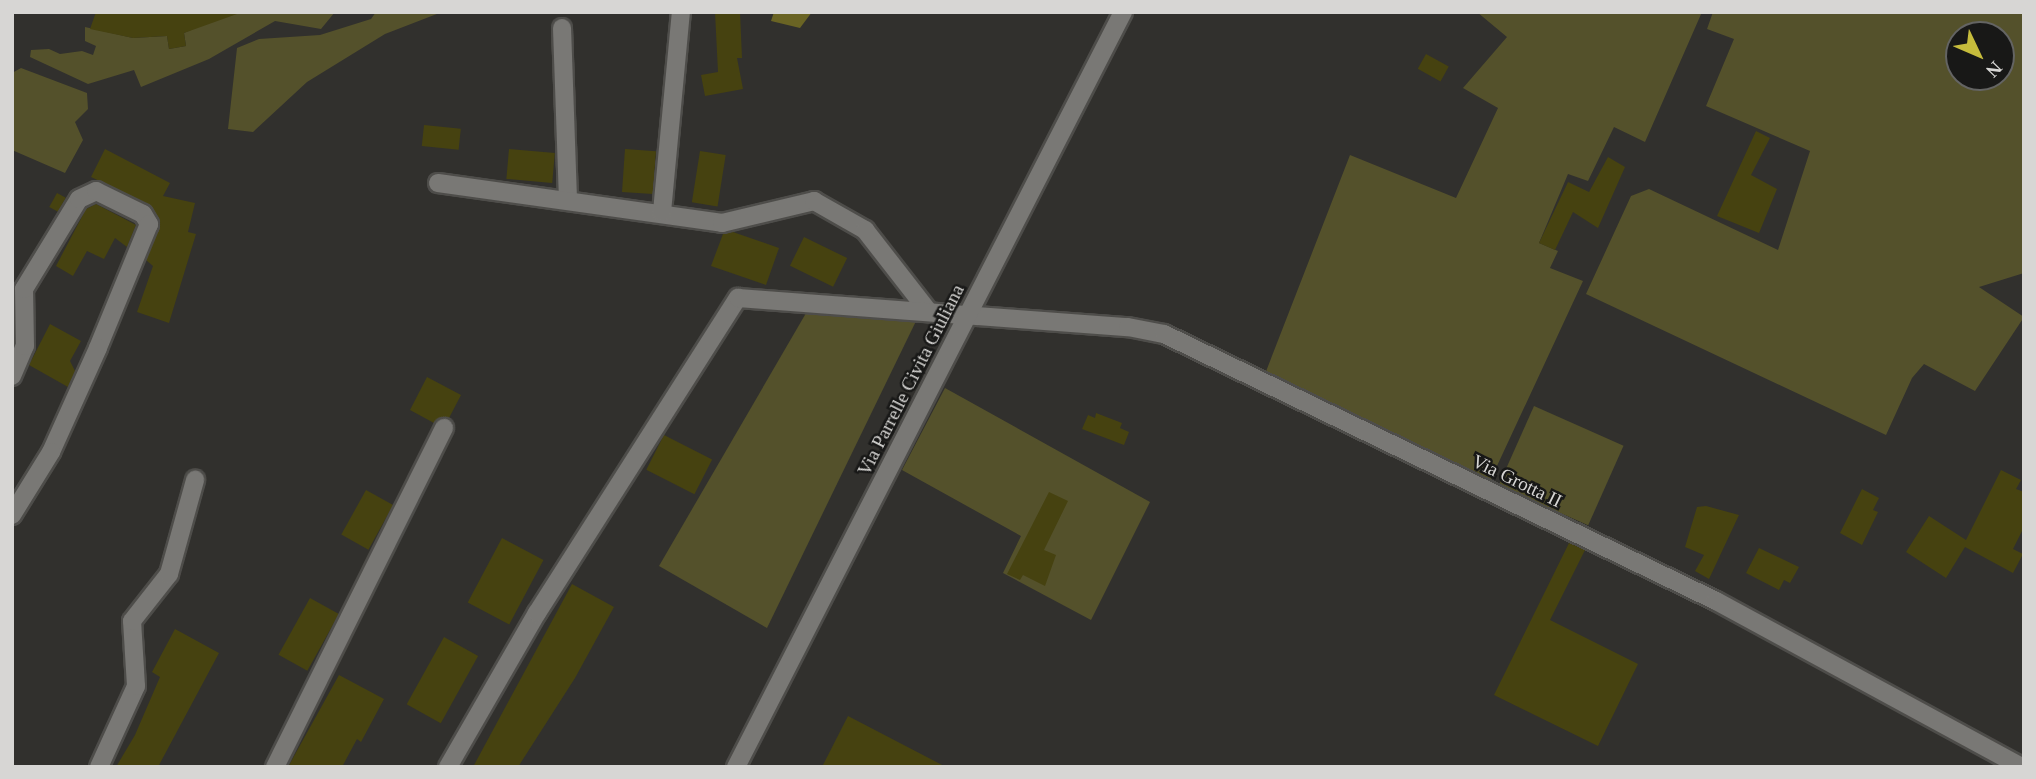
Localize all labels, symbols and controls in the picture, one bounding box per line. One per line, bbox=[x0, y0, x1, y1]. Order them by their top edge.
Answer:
north arrow bbox=[1945, 21, 2015, 91]
text: N bbox=[1982, 57, 2006, 82]
street label: Via Parrelle Civita Giuliana bbox=[853, 281, 969, 479]
street label: Via Grotta II bbox=[1468, 449, 1566, 513]

